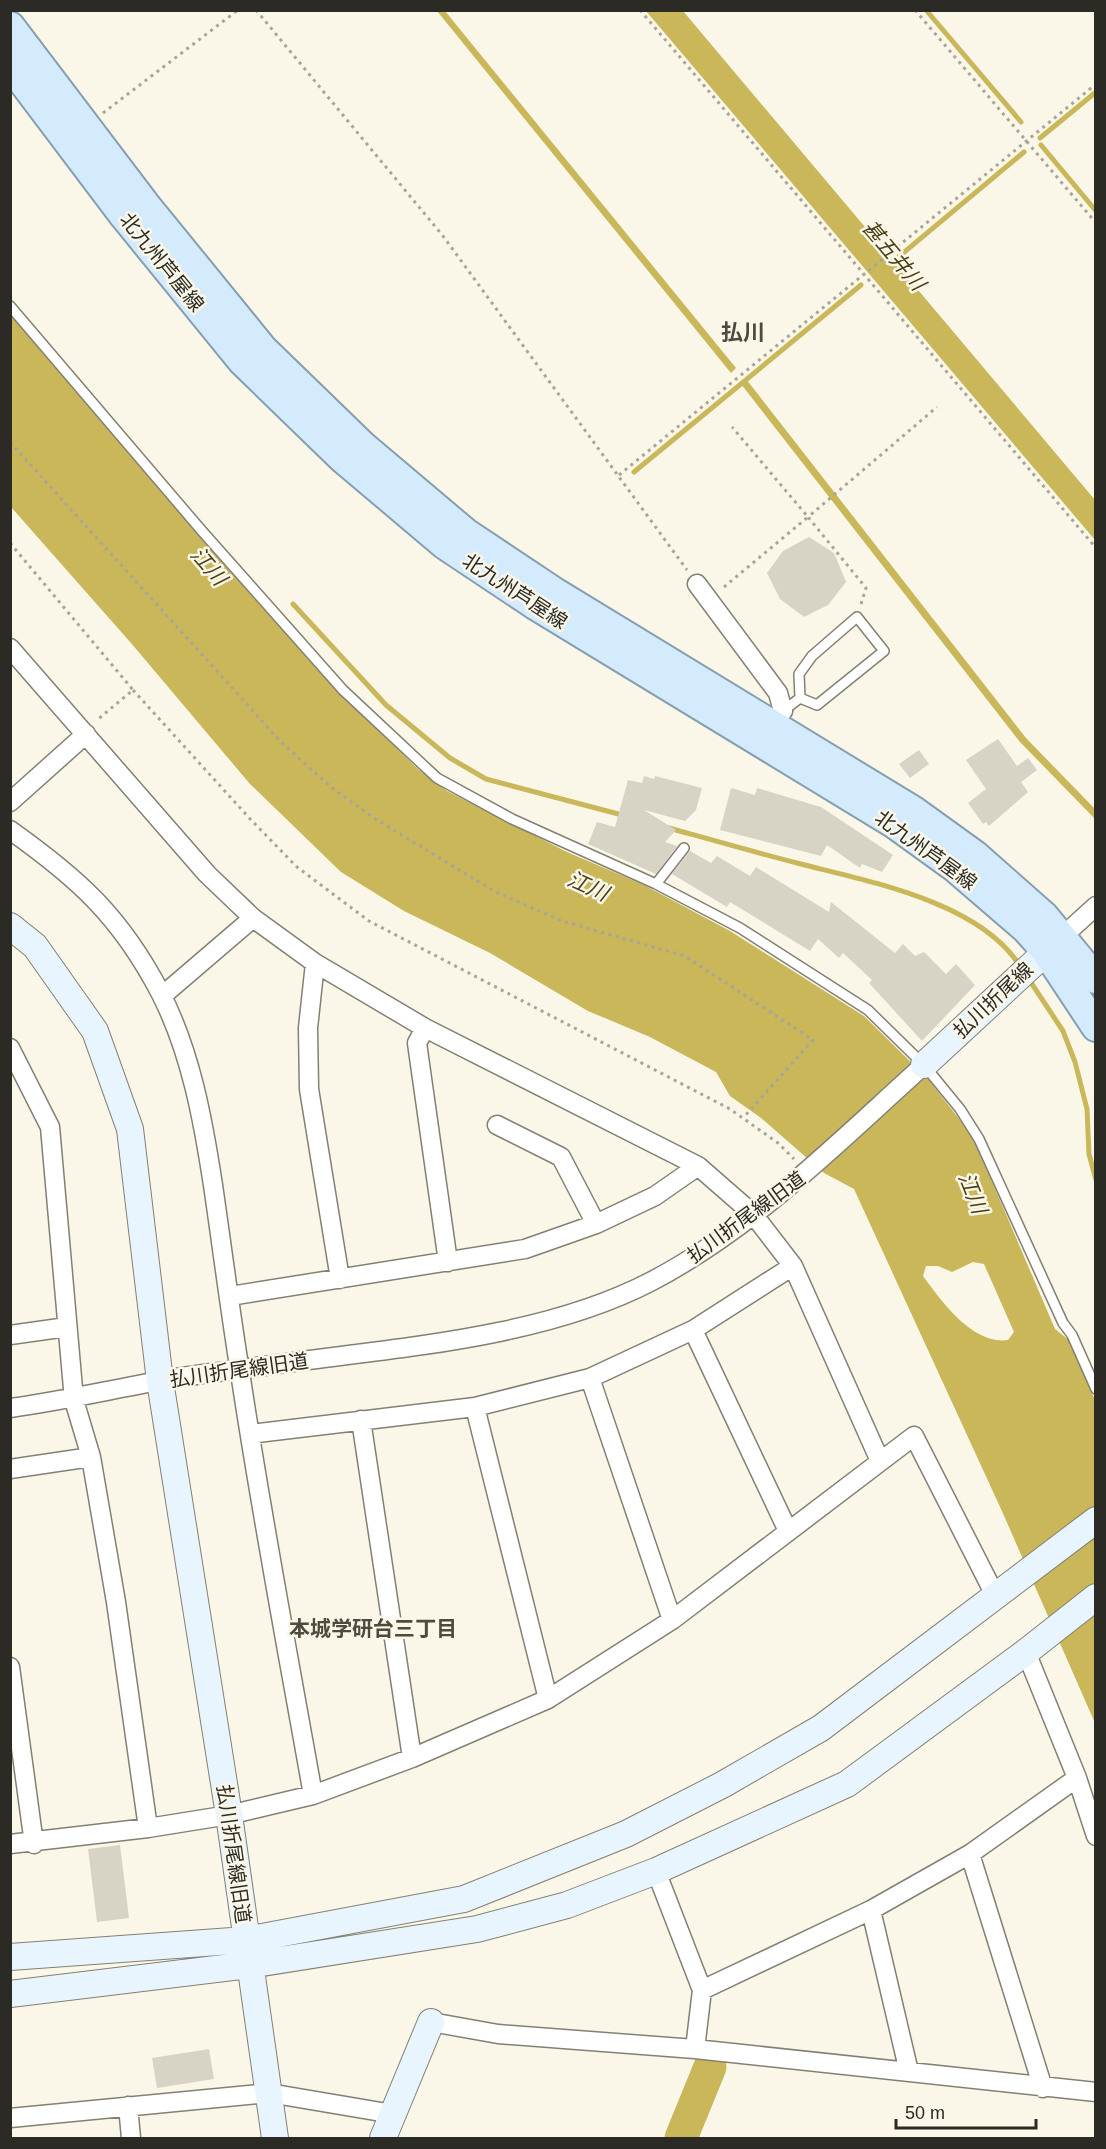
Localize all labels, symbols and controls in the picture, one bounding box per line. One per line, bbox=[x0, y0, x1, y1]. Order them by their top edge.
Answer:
street label: 北九州芦屋線 bbox=[116, 208, 208, 316]
water label: 甚五井川 bbox=[858, 215, 931, 296]
district label: 払川 bbox=[721, 320, 765, 345]
water label: 江川 bbox=[187, 543, 233, 591]
street label: 北九州芦屋線 bbox=[459, 549, 571, 633]
street label: 北九州芦屋線 bbox=[871, 806, 981, 894]
water label: 江川 bbox=[564, 867, 614, 906]
street label: 払川折尾線 bbox=[949, 958, 1037, 1042]
street label: 払川折尾線旧道 bbox=[683, 1167, 809, 1267]
water label: 江川 bbox=[954, 1169, 992, 1219]
street label: 払川折尾線旧道 bbox=[168, 1349, 310, 1391]
district label: 本城学研台三丁目 bbox=[289, 1617, 457, 1640]
street label: 払川折尾線旧道 bbox=[213, 1783, 255, 1925]
scale bar bbox=[896, 2092, 1036, 2130]
text: 50 m bbox=[905, 2103, 945, 2123]

